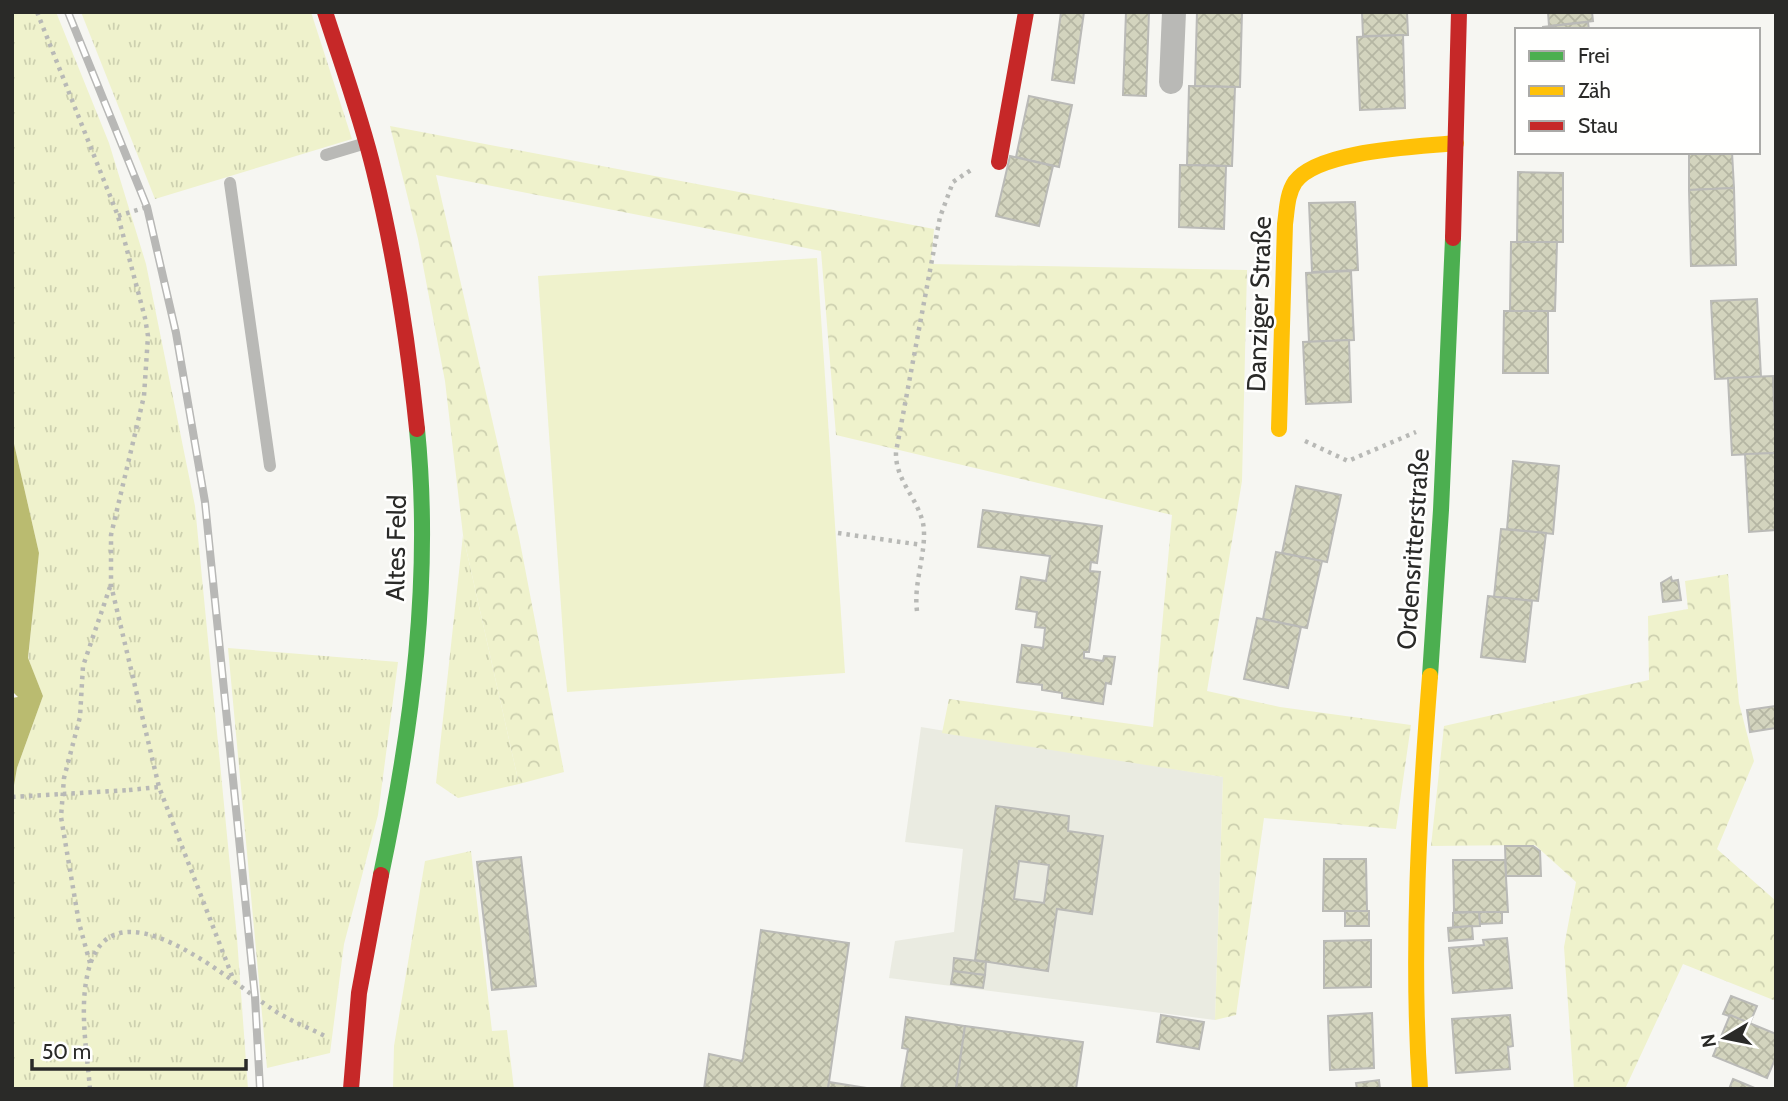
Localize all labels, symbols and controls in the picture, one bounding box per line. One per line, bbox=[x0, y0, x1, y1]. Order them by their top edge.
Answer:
legend bbox=[1515, 28, 1760, 154]
text: Frei bbox=[1578, 43, 1610, 68]
text: Zäh bbox=[1578, 78, 1611, 103]
text: Stau bbox=[1578, 113, 1618, 138]
street label: Danziger Straße bbox=[1240, 215, 1278, 393]
street label: Ordensritterstraße bbox=[1390, 447, 1436, 651]
street label: Altes Feld bbox=[379, 494, 413, 602]
north arrow bbox=[1690, 1003, 1760, 1073]
scale bar bbox=[32, 1028, 245, 1072]
text: N bbox=[1696, 1032, 1721, 1049]
text: 50 m bbox=[42, 1039, 91, 1064]

